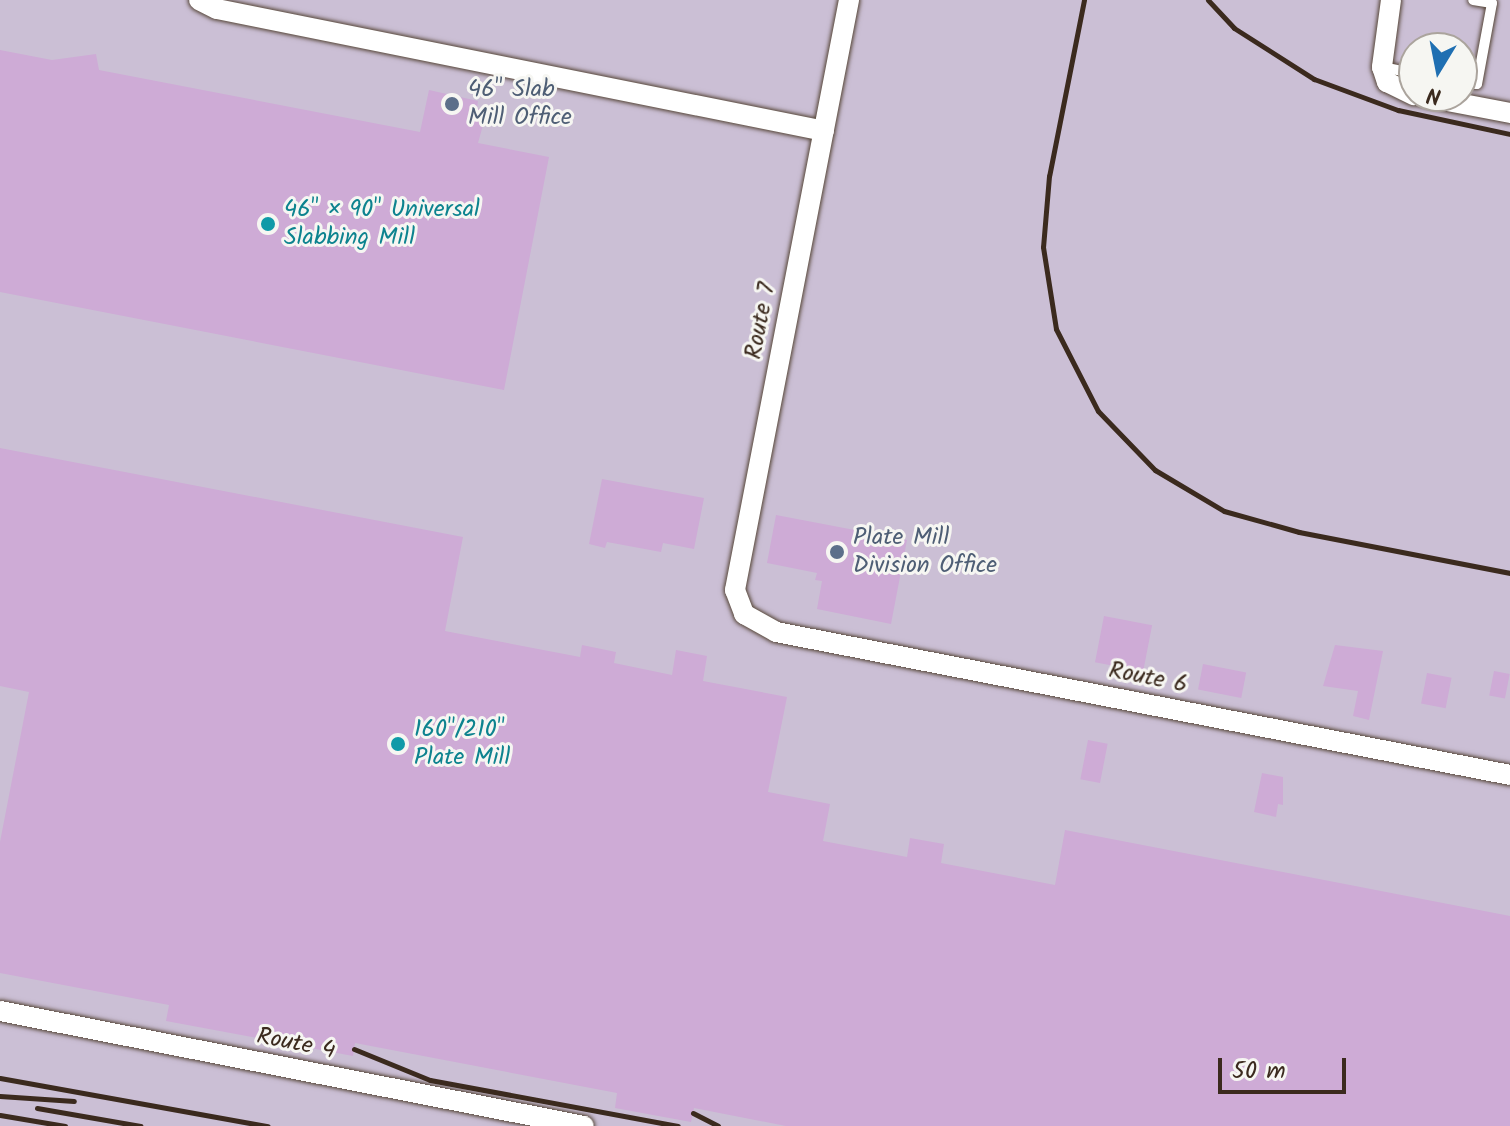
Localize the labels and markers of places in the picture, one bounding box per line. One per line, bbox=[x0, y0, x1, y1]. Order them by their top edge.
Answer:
place label: 46" Slab Mill Office bbox=[468, 76, 572, 132]
marker: 46" Slab Mill Office bbox=[443, 95, 461, 113]
place label: 46" × 90" Universal Slabbing Mill bbox=[284, 196, 480, 252]
marker: 46" × 90" Universal Slabbing Mill bbox=[259, 215, 277, 233]
place label: Plate Mill Division Office bbox=[853, 524, 997, 580]
marker: Plate Mill Division Office bbox=[828, 543, 846, 561]
place label: 160"/210" Plate Mill bbox=[414, 716, 510, 772]
marker: 160"/210" Plate Mill bbox=[389, 735, 407, 753]

